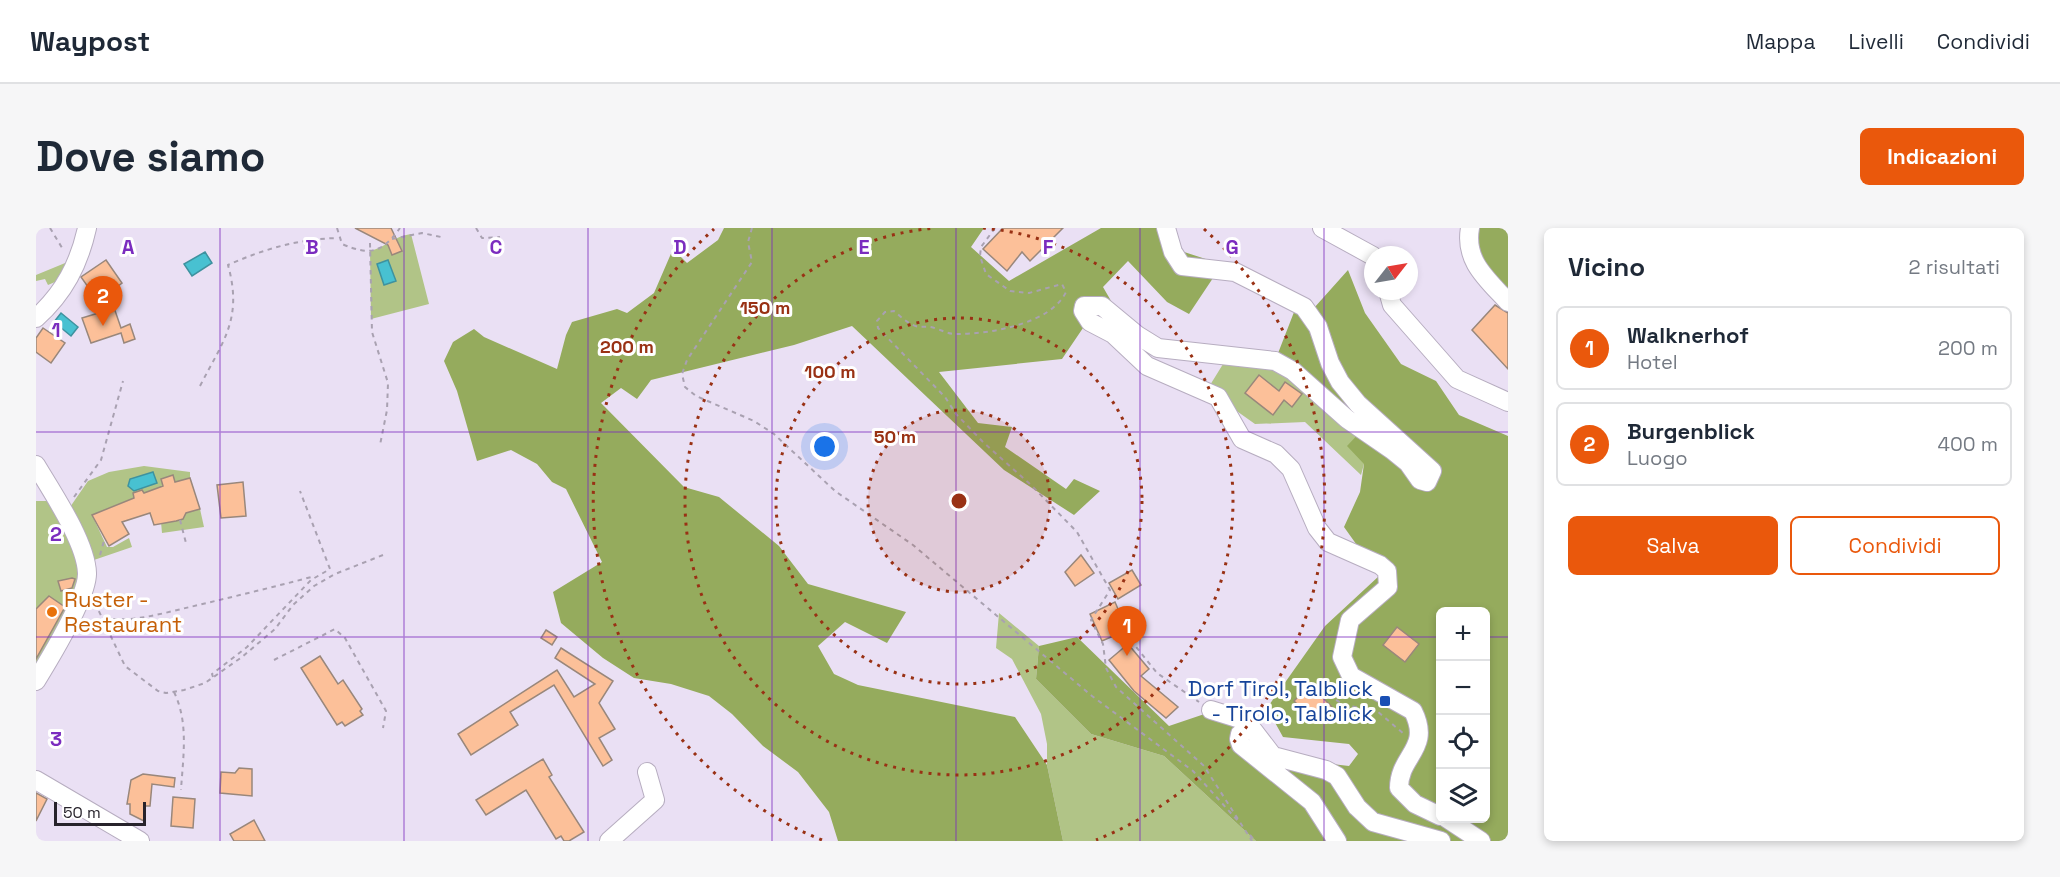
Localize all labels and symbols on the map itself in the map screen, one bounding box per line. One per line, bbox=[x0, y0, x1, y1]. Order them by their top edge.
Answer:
text: A bbox=[122, 234, 135, 260]
text: B bbox=[305, 234, 319, 260]
text: C bbox=[490, 234, 503, 260]
text: D bbox=[673, 234, 687, 260]
text: E bbox=[858, 234, 870, 260]
text: F bbox=[1043, 234, 1054, 260]
text: G bbox=[1225, 234, 1239, 260]
north arrow bbox=[1364, 246, 1418, 300]
pin: 2 bbox=[84, 276, 122, 326]
text: 150 m bbox=[740, 296, 790, 319]
text: 1 bbox=[51, 317, 61, 343]
text: 200 m bbox=[600, 335, 654, 358]
text: 100 m bbox=[804, 360, 856, 383]
text: 50 m bbox=[874, 425, 916, 448]
your location bbox=[810, 432, 839, 461]
centre of rings bbox=[949, 491, 969, 511]
text: 2 bbox=[50, 521, 62, 547]
place label: Ruster - Restaurant bbox=[64, 585, 182, 638]
marker: Ruster - Restaurant bbox=[45, 605, 59, 619]
pin: 1 bbox=[1108, 606, 1146, 656]
place label: Dorf Tirol, Talblick - Tirolo, Talblick bbox=[1188, 674, 1373, 727]
marker: Dorf Tirol, Talblick - Tirolo, Talblick bbox=[1378, 694, 1392, 708]
text: 3 bbox=[50, 726, 62, 752]
scale bar bbox=[54, 799, 146, 826]

